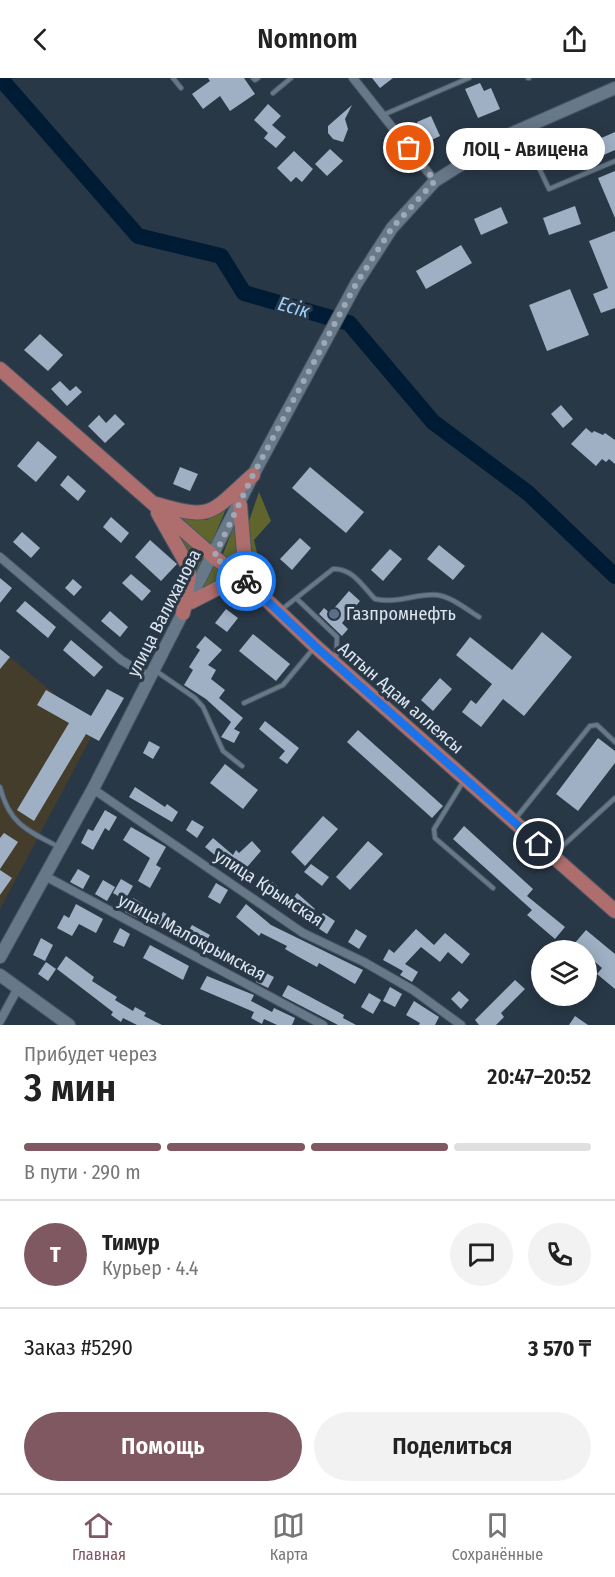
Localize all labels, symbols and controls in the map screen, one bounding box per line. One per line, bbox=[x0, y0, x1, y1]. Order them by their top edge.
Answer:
icon: back bbox=[24, 23, 57, 56]
text: Nomnom bbox=[257, 23, 358, 55]
icon: share bbox=[558, 23, 591, 56]
pin bbox=[383, 122, 434, 173]
callout: ЛОЦ - Авицена bbox=[445, 127, 604, 169]
icon: bag bbox=[392, 131, 425, 164]
text: ЛОЦ - Авицена bbox=[463, 137, 588, 161]
water label: Есік bbox=[275, 291, 313, 323]
street label: улица Валиханова bbox=[122, 545, 206, 680]
courier bbox=[216, 551, 276, 611]
icon: bike bbox=[230, 565, 263, 598]
place label: Газпромнефть bbox=[346, 603, 456, 625]
marker: Газпромнефть bbox=[327, 607, 341, 621]
street label: Алтын Адам аллеясы bbox=[334, 638, 468, 758]
pin bbox=[513, 818, 564, 869]
icon: home bbox=[522, 827, 555, 860]
street label: улица Крымская bbox=[211, 845, 327, 931]
street label: улица Малокрымская bbox=[114, 889, 270, 985]
map controls bbox=[531, 940, 597, 1006]
button: layers bbox=[531, 940, 597, 1006]
text: Прибудет через bbox=[24, 1042, 157, 1066]
text: 20:47–20:52 bbox=[487, 1063, 591, 1090]
text: 3 мин bbox=[24, 1065, 116, 1111]
text: В пути · 290 m bbox=[24, 1160, 141, 1184]
button: chat bbox=[450, 1223, 513, 1286]
button: phone bbox=[528, 1223, 591, 1286]
text: Тимур bbox=[102, 1229, 160, 1256]
text: Т bbox=[50, 1241, 61, 1268]
text: Курьер · 4.4 bbox=[102, 1256, 198, 1280]
text: Заказ #5290 bbox=[24, 1334, 133, 1361]
text: 3 570 ₸ bbox=[528, 1335, 591, 1362]
button: Помощь bbox=[24, 1412, 302, 1481]
button: Поделиться bbox=[314, 1412, 591, 1481]
tab: Главная bbox=[72, 1509, 126, 1564]
tab: Карта bbox=[270, 1509, 308, 1564]
tab: Сохранённые bbox=[452, 1509, 543, 1564]

